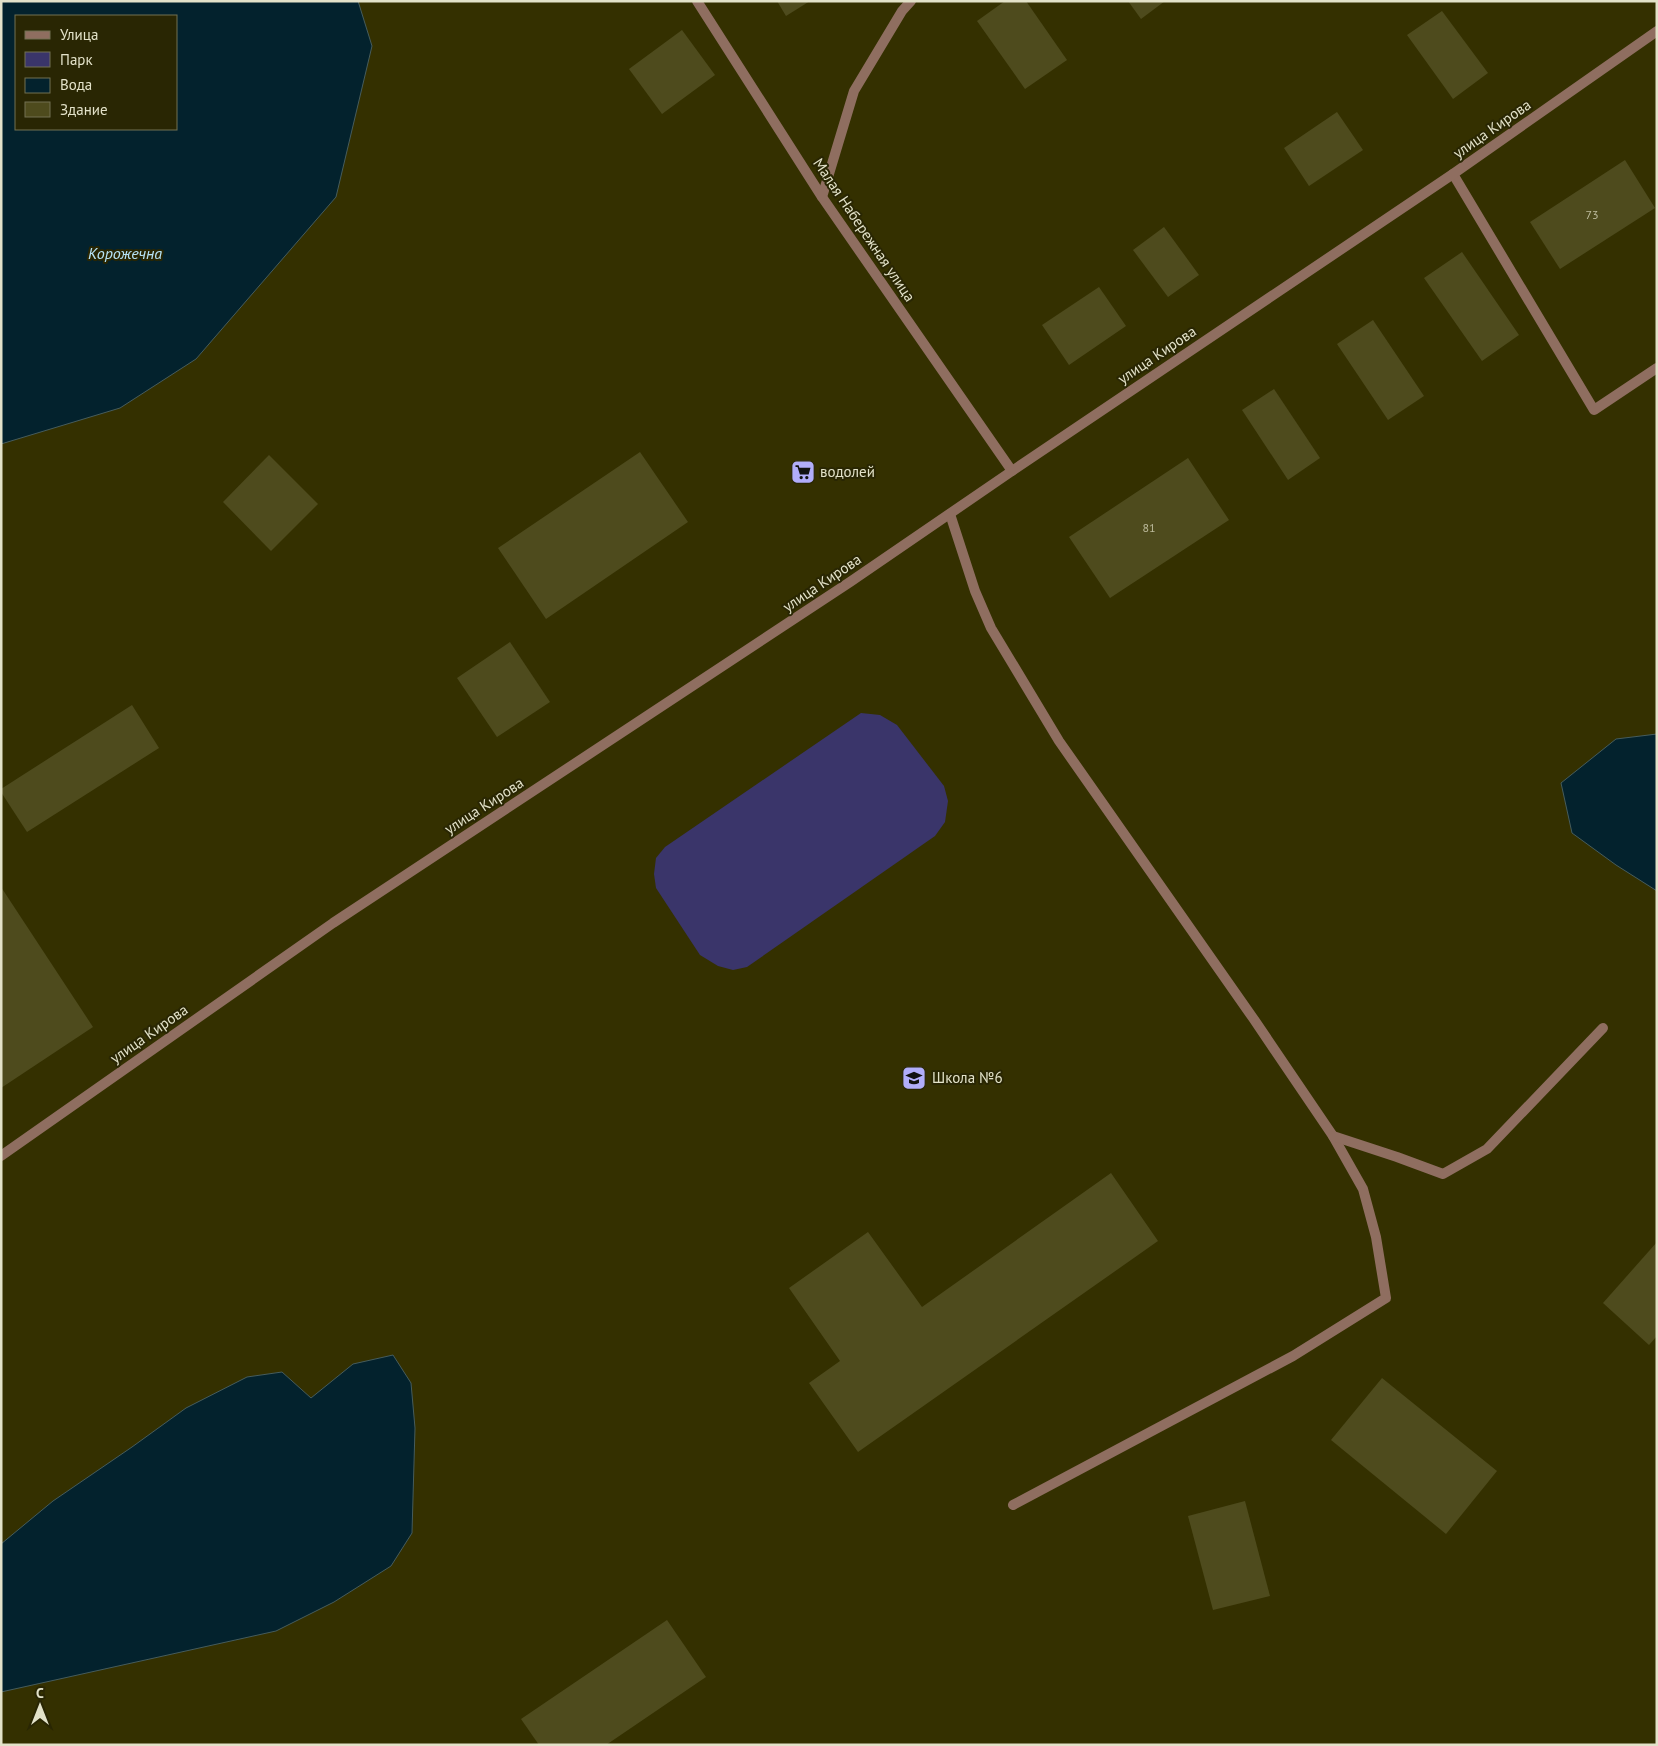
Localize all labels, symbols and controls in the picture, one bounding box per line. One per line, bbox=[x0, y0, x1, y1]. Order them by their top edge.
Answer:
legend bbox=[15, 15, 178, 130]
text: Улица bbox=[60, 25, 98, 44]
text: Парк bbox=[60, 50, 93, 69]
text: Вода bbox=[60, 75, 92, 94]
street label: улица Кирова bbox=[1449, 95, 1534, 162]
text: Здание bbox=[60, 100, 108, 119]
street label: Малая Набережная улица bbox=[809, 154, 920, 305]
house number: 73 bbox=[1585, 207, 1599, 222]
water label: Корожечна bbox=[88, 243, 162, 263]
street label: улица Кирова bbox=[1114, 321, 1200, 388]
supermarket icon: водолей bbox=[790, 459, 816, 485]
place label: водолей bbox=[820, 462, 875, 481]
house number: 81 bbox=[1142, 520, 1156, 535]
street label: улица Кирова bbox=[779, 549, 865, 616]
street label: улица Кирова bbox=[441, 773, 527, 838]
street label: улица Кирова bbox=[106, 1000, 191, 1067]
school or university icon: Школа №6 bbox=[901, 1065, 927, 1091]
place label: Школа №6 bbox=[932, 1068, 1003, 1087]
north arrow bbox=[15, 1681, 65, 1731]
text: С bbox=[36, 1684, 44, 1702]

